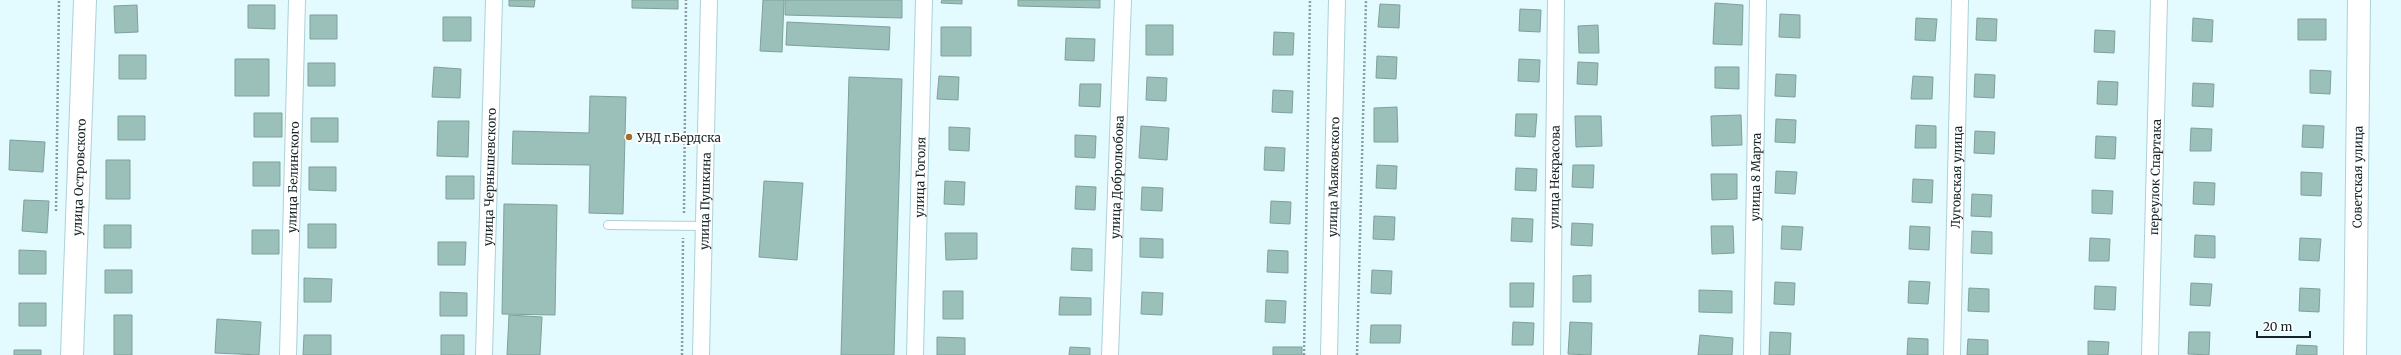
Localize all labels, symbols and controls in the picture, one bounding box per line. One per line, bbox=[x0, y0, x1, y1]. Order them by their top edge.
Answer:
street label: улица Чернышевского bbox=[480, 108, 498, 246]
street label: улица Добролюбова bbox=[1107, 115, 1126, 239]
street label: улица Маяковского bbox=[1324, 117, 1342, 237]
street label: улица Островского bbox=[69, 118, 88, 236]
street label: переулок Спартака bbox=[2146, 118, 2163, 235]
street label: улица Белинского bbox=[284, 121, 301, 233]
street label: улица Некрасова bbox=[1546, 125, 1562, 229]
street label: Луговская улица bbox=[1947, 125, 1965, 228]
street label: Советская улица bbox=[2349, 125, 2365, 228]
place label: УВД г.Бердска bbox=[636, 130, 722, 145]
marker: УВД г.Бердска bbox=[624, 132, 634, 142]
street label: улица 8 Марта bbox=[1747, 132, 1763, 222]
street label: улица Гоголя bbox=[911, 136, 928, 218]
street label: улица Пушкина bbox=[696, 151, 713, 250]
scale bar bbox=[2257, 313, 2310, 339]
text: 20 m bbox=[2263, 319, 2292, 334]

